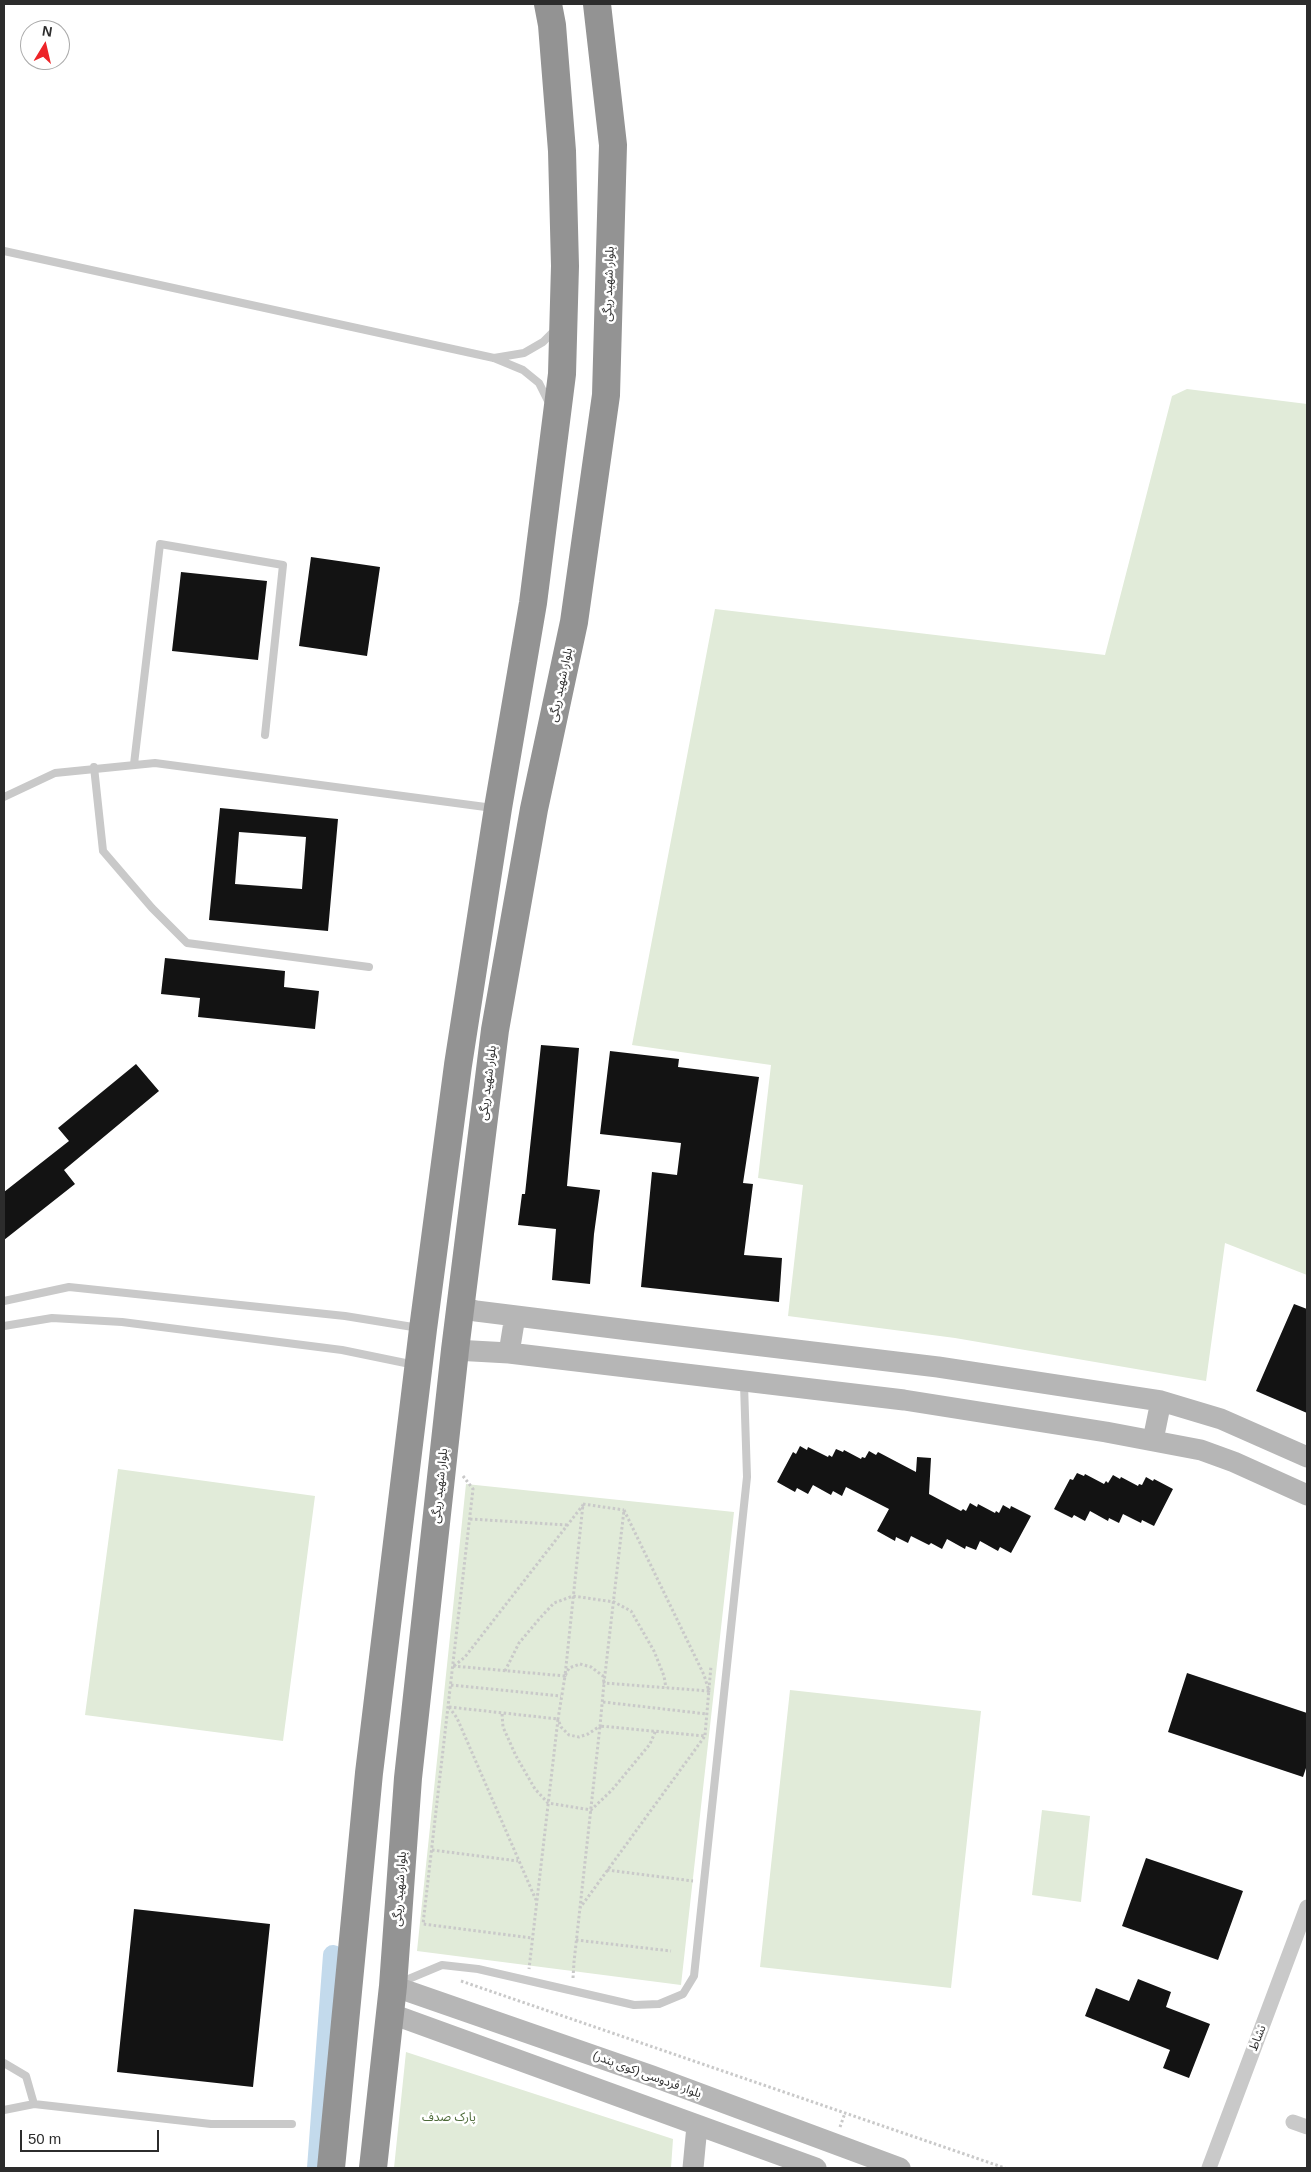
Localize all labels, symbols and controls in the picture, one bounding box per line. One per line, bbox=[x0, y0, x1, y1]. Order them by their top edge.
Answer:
north arrow bbox=[20, 20, 70, 70]
text: N bbox=[41, 22, 53, 40]
street label: بلوار شهید ریگی bbox=[600, 246, 618, 322]
street label: بلوار شهید ریگی bbox=[546, 647, 576, 723]
street label: بلوار شهید ریگی bbox=[476, 1045, 500, 1121]
street label: بلوار شهید ریگی bbox=[429, 1448, 451, 1524]
street label: بلوار شهید ریگی bbox=[390, 1851, 410, 1927]
street label: نشاط bbox=[1247, 2023, 1269, 2053]
street label: بلوار فردوسی (کوی بندر) bbox=[591, 2049, 703, 2101]
park label: پارک صدف bbox=[422, 2111, 476, 2125]
scale bar bbox=[22, 2120, 161, 2152]
text: 50 m bbox=[28, 2130, 61, 2147]

